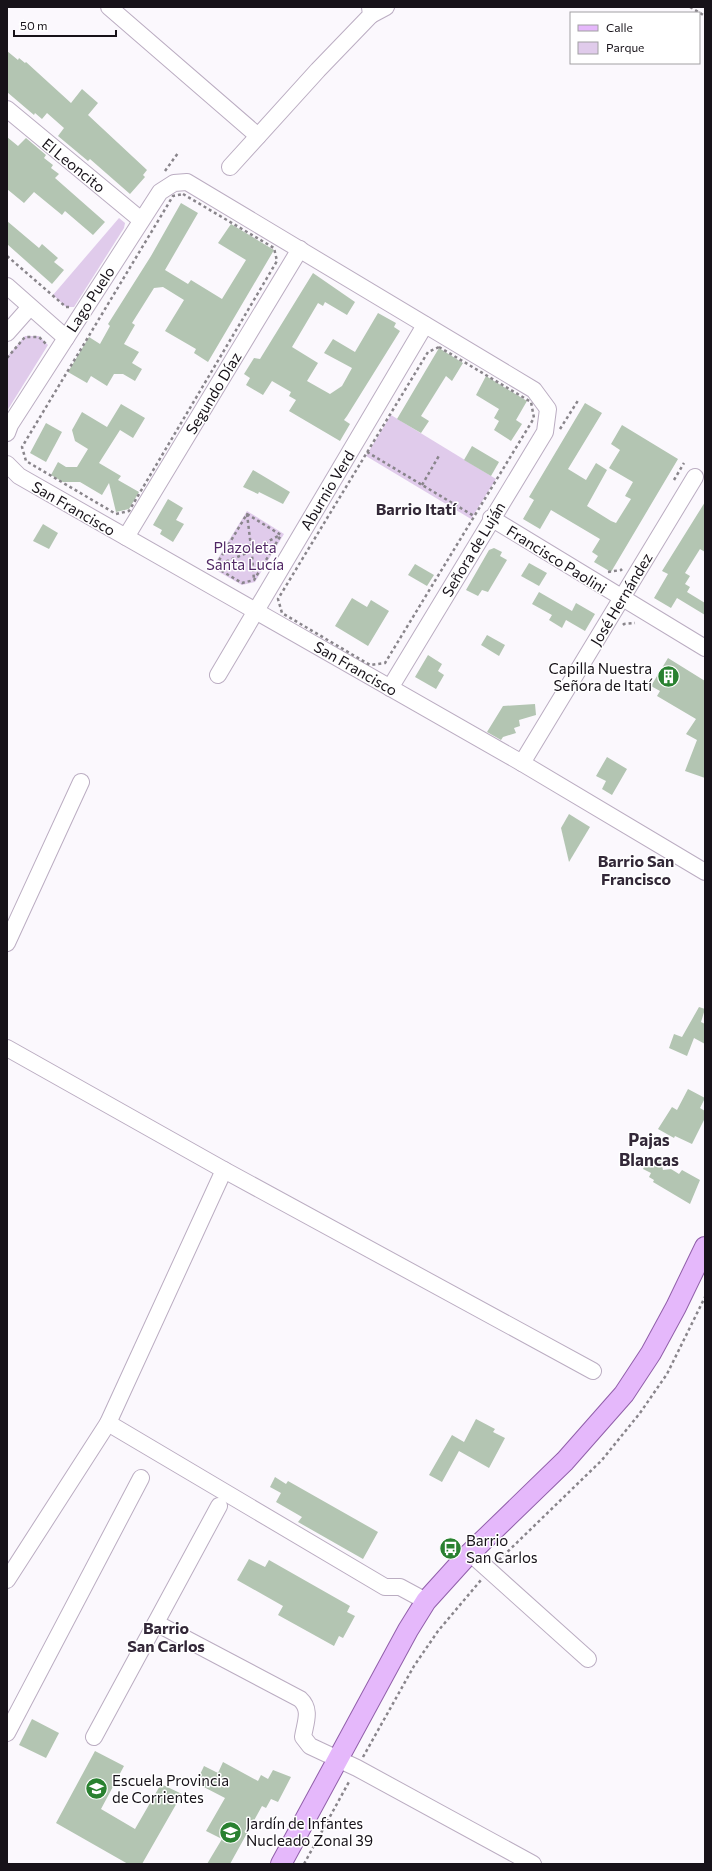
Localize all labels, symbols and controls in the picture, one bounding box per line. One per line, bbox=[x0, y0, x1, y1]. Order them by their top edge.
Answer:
scale bar bbox=[14, 12, 116, 38]
legend bbox=[570, 12, 700, 64]
text: 50 m bbox=[20, 18, 48, 32]
text: Calle bbox=[606, 20, 633, 34]
text: Parque bbox=[606, 40, 644, 54]
street label: El Leoncito bbox=[39, 134, 109, 196]
street label: Lago Puelo bbox=[62, 263, 118, 335]
street label: Segundo Díaz bbox=[181, 349, 245, 437]
street label: Aburnio Verd bbox=[296, 447, 358, 533]
street label: San Francisco bbox=[29, 477, 119, 539]
street label: Señora de Luján bbox=[438, 498, 508, 600]
district label: Barrio Itatí bbox=[376, 499, 458, 518]
street label: Francisco Paolini bbox=[504, 521, 610, 597]
park label: Plazoleta Santa Lucía bbox=[206, 538, 284, 573]
street label: José Hernández bbox=[586, 549, 656, 649]
street label: San Francisco bbox=[311, 637, 401, 699]
place label: Capilla Nuestra Señora de Itatí bbox=[549, 659, 653, 694]
building icon: Capilla Nuestra Señora de Itatí bbox=[655, 664, 681, 690]
district label: Barrio San Francisco bbox=[598, 851, 674, 888]
district label: Pajas Blancas bbox=[619, 1129, 679, 1170]
place label: Barrio San Carlos bbox=[466, 1531, 538, 1566]
bus stop icon: Barrio San Carlos bbox=[438, 1536, 464, 1562]
district label: Barrio San Carlos bbox=[127, 1618, 205, 1655]
place label: Escuela Provincia de Corrientes bbox=[112, 1771, 229, 1806]
school or university icon: Escuela Provincia de Corrientes bbox=[84, 1776, 110, 1802]
place label: Jardín de Infantes Nucleado Zonal 39 bbox=[246, 1814, 373, 1849]
school or university icon: Jardín de Infantes Nucleado Zonal 39 bbox=[218, 1819, 244, 1845]

